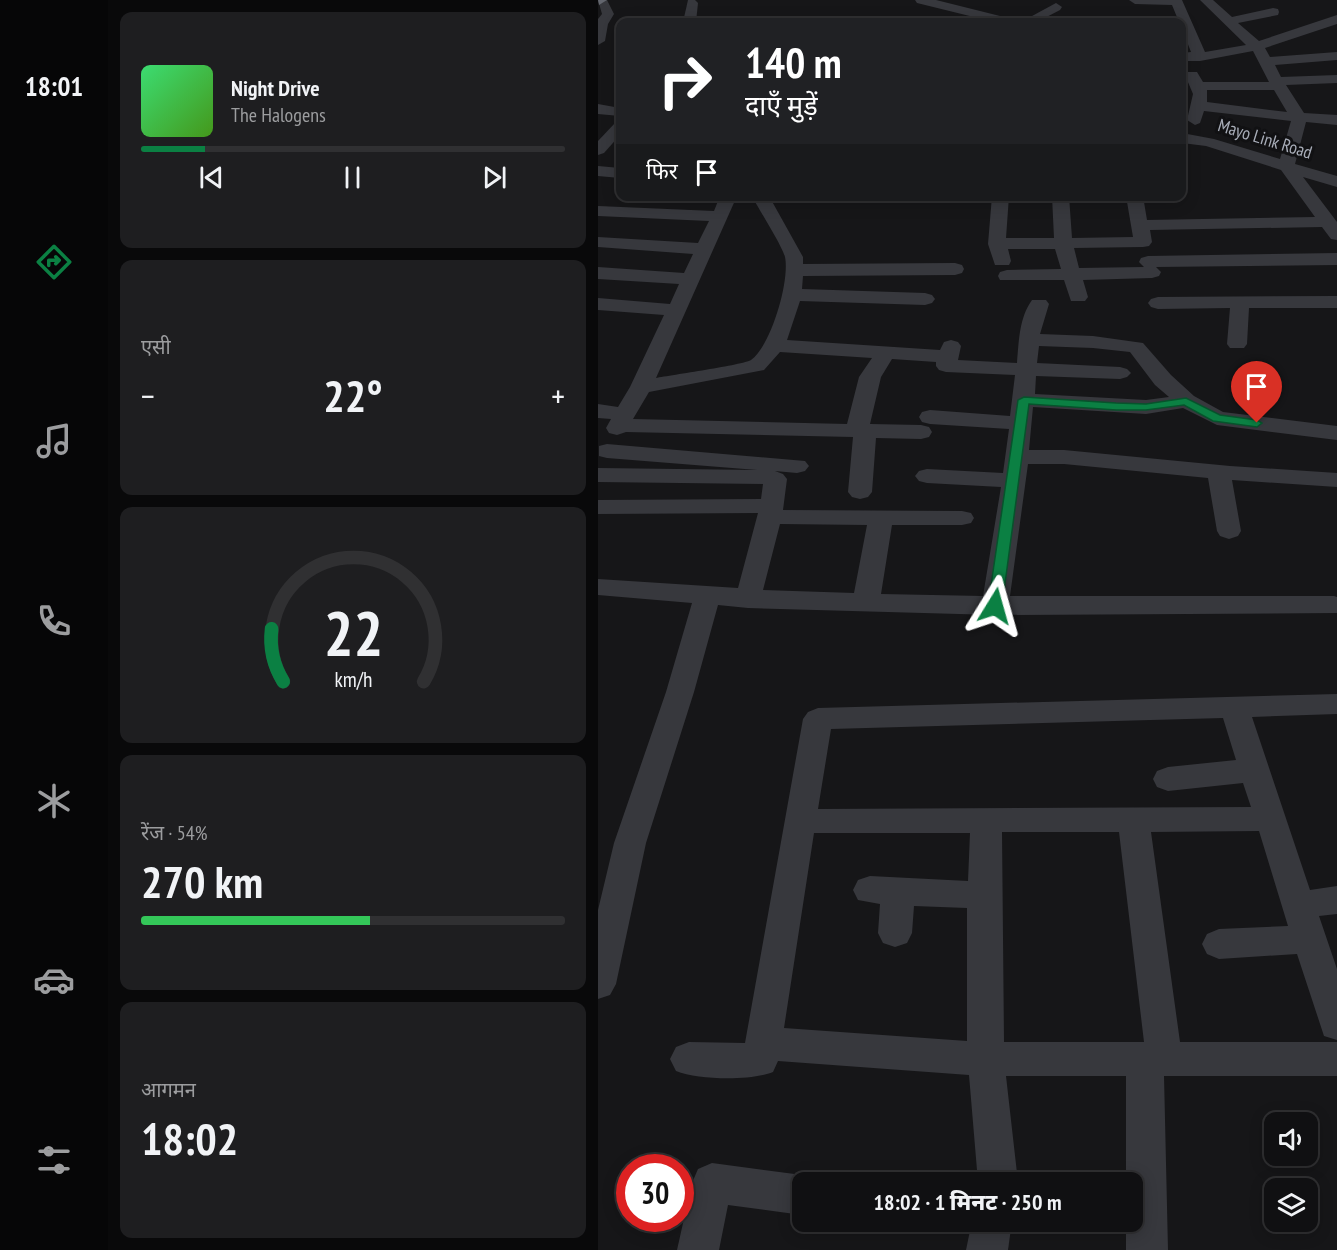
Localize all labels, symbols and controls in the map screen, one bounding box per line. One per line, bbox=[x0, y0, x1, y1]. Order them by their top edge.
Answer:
text: 140 m bbox=[745, 35, 842, 90]
icon: right bbox=[646, 42, 724, 120]
text: 18:01 bbox=[25, 69, 83, 103]
text: Night Drive bbox=[231, 74, 320, 102]
text: दाएँ मुड़ें bbox=[745, 88, 818, 122]
text: The Halogens bbox=[231, 102, 326, 128]
street label: Mayo Link Road bbox=[1215, 113, 1315, 164]
icon: arrive bbox=[690, 156, 723, 189]
text: फिर bbox=[646, 157, 678, 185]
icon: previous bbox=[195, 161, 228, 194]
icon: pause bbox=[336, 161, 369, 194]
icon: next bbox=[478, 161, 511, 194]
icon: directions bbox=[33, 241, 75, 283]
text: एसी bbox=[141, 334, 171, 360]
pin bbox=[1231, 361, 1282, 423]
text: 22° bbox=[323, 366, 383, 424]
icon: arrive bbox=[1240, 370, 1273, 403]
text: − bbox=[141, 374, 155, 417]
text: + bbox=[551, 374, 565, 417]
icon: music bbox=[33, 420, 75, 462]
position arrow bbox=[963, 574, 1027, 638]
text: 22 bbox=[323, 592, 383, 673]
icon: phone bbox=[33, 600, 75, 642]
text: km/h bbox=[334, 665, 372, 693]
icon: climate bbox=[33, 780, 75, 822]
text: रेंज · 54% bbox=[141, 820, 208, 846]
text: 270 km bbox=[141, 852, 263, 910]
icon: car bbox=[33, 959, 75, 1001]
text: आगमन bbox=[141, 1077, 196, 1103]
text: 18:02 bbox=[141, 1109, 238, 1167]
map controls bbox=[1264, 1112, 1318, 1232]
button: sound bbox=[1264, 1112, 1318, 1166]
icon: filters bbox=[33, 1139, 75, 1181]
speed limit sign: 30 bbox=[616, 1154, 694, 1232]
button: layers bbox=[1264, 1178, 1318, 1232]
text: 18:02 · 1 मिनट · 250 m bbox=[874, 1188, 1062, 1216]

